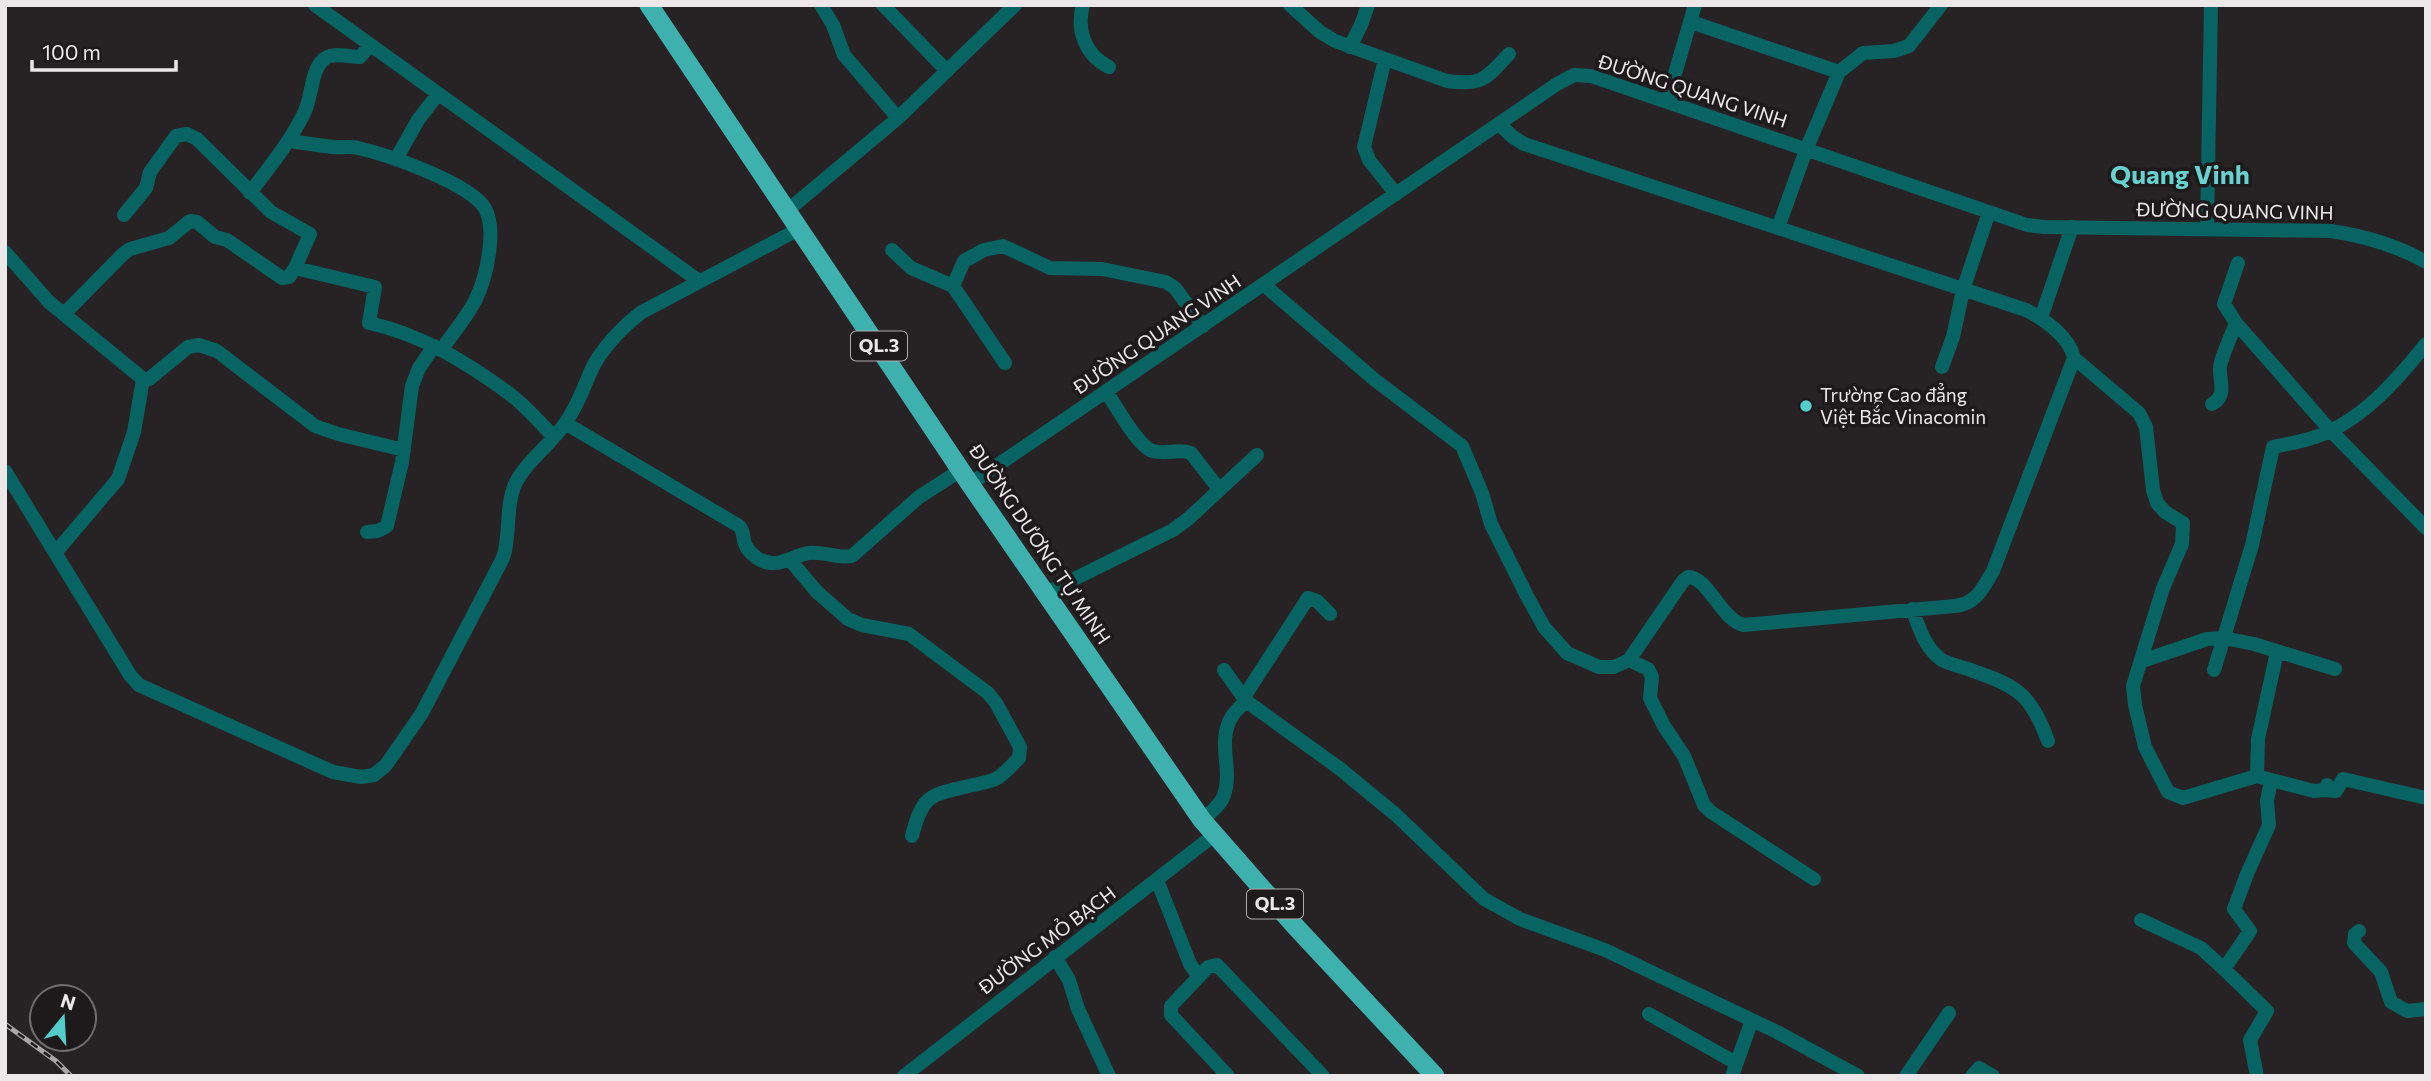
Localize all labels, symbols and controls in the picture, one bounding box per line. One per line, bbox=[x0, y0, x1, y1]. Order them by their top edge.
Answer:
scale bar bbox=[32, 28, 175, 72]
text: 100 m bbox=[42, 39, 101, 64]
street label: ĐƯỜNG QUANG VINH bbox=[1595, 48, 1791, 132]
district label: Quang Vinh bbox=[2110, 158, 2250, 189]
street label: ĐƯỜNG QUANG VINH bbox=[2135, 196, 2334, 224]
street label: ĐƯỜNG QUANG VINH bbox=[1067, 268, 1245, 399]
road number: QL.3 bbox=[851, 332, 907, 360]
place label: Trường Cao đẳng Việt Bắc Vinacomin bbox=[1820, 383, 1986, 428]
marker: Trường Cao đẳng Việt Bắc Vinacomin bbox=[1798, 398, 1814, 414]
street label: ĐƯỜNG DƯƠNG TỰ MINH bbox=[964, 438, 1117, 648]
street label: ĐƯỜNG MỎ BẠCH bbox=[972, 880, 1120, 999]
road number: QL.3 bbox=[1247, 890, 1303, 918]
north arrow bbox=[28, 983, 98, 1053]
text: N bbox=[58, 988, 79, 1014]

